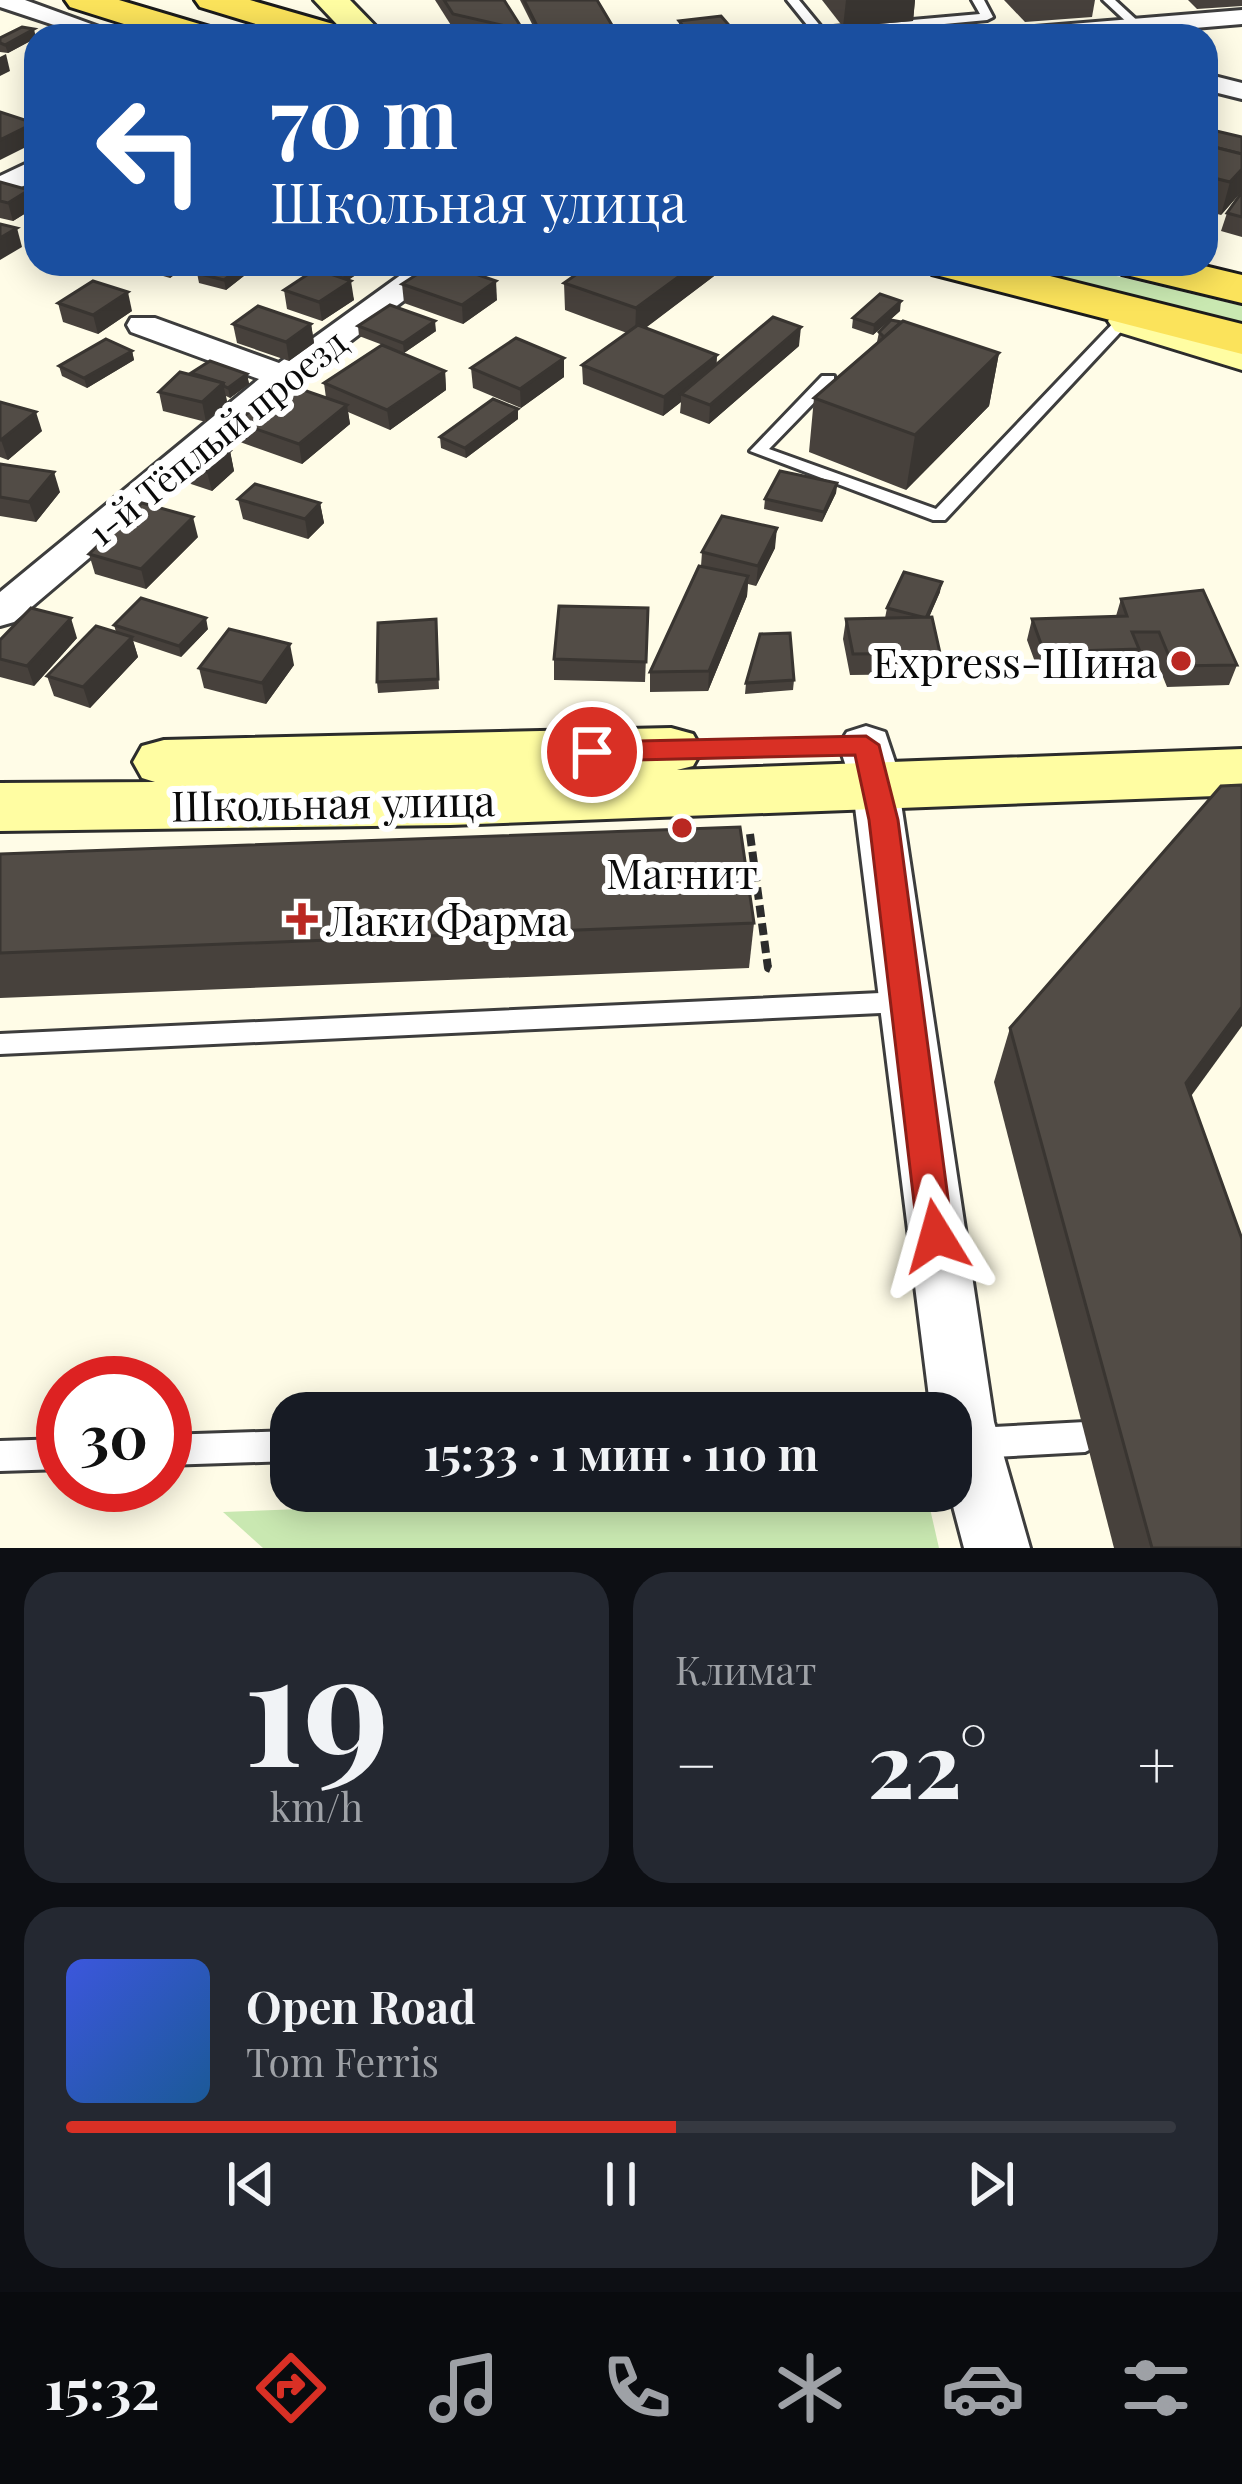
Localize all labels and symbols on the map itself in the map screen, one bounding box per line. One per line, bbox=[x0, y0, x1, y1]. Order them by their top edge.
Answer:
street label: 1-й Тёплый проезд bbox=[77, 317, 355, 555]
place label: Express-Шина bbox=[872, 633, 1157, 689]
marker: Express-Шина bbox=[1168, 648, 1194, 674]
pin bbox=[541, 701, 643, 803]
street label: Школьная улица bbox=[170, 771, 496, 833]
marker: Магнит bbox=[669, 815, 695, 841]
place label: Магнит bbox=[606, 844, 758, 900]
place label: Лаки Фарма bbox=[325, 891, 568, 947]
marker: Лаки Фарма bbox=[289, 906, 315, 932]
position arrow bbox=[873, 1173, 999, 1299]
speed limit sign: 30 bbox=[36, 1356, 192, 1512]

